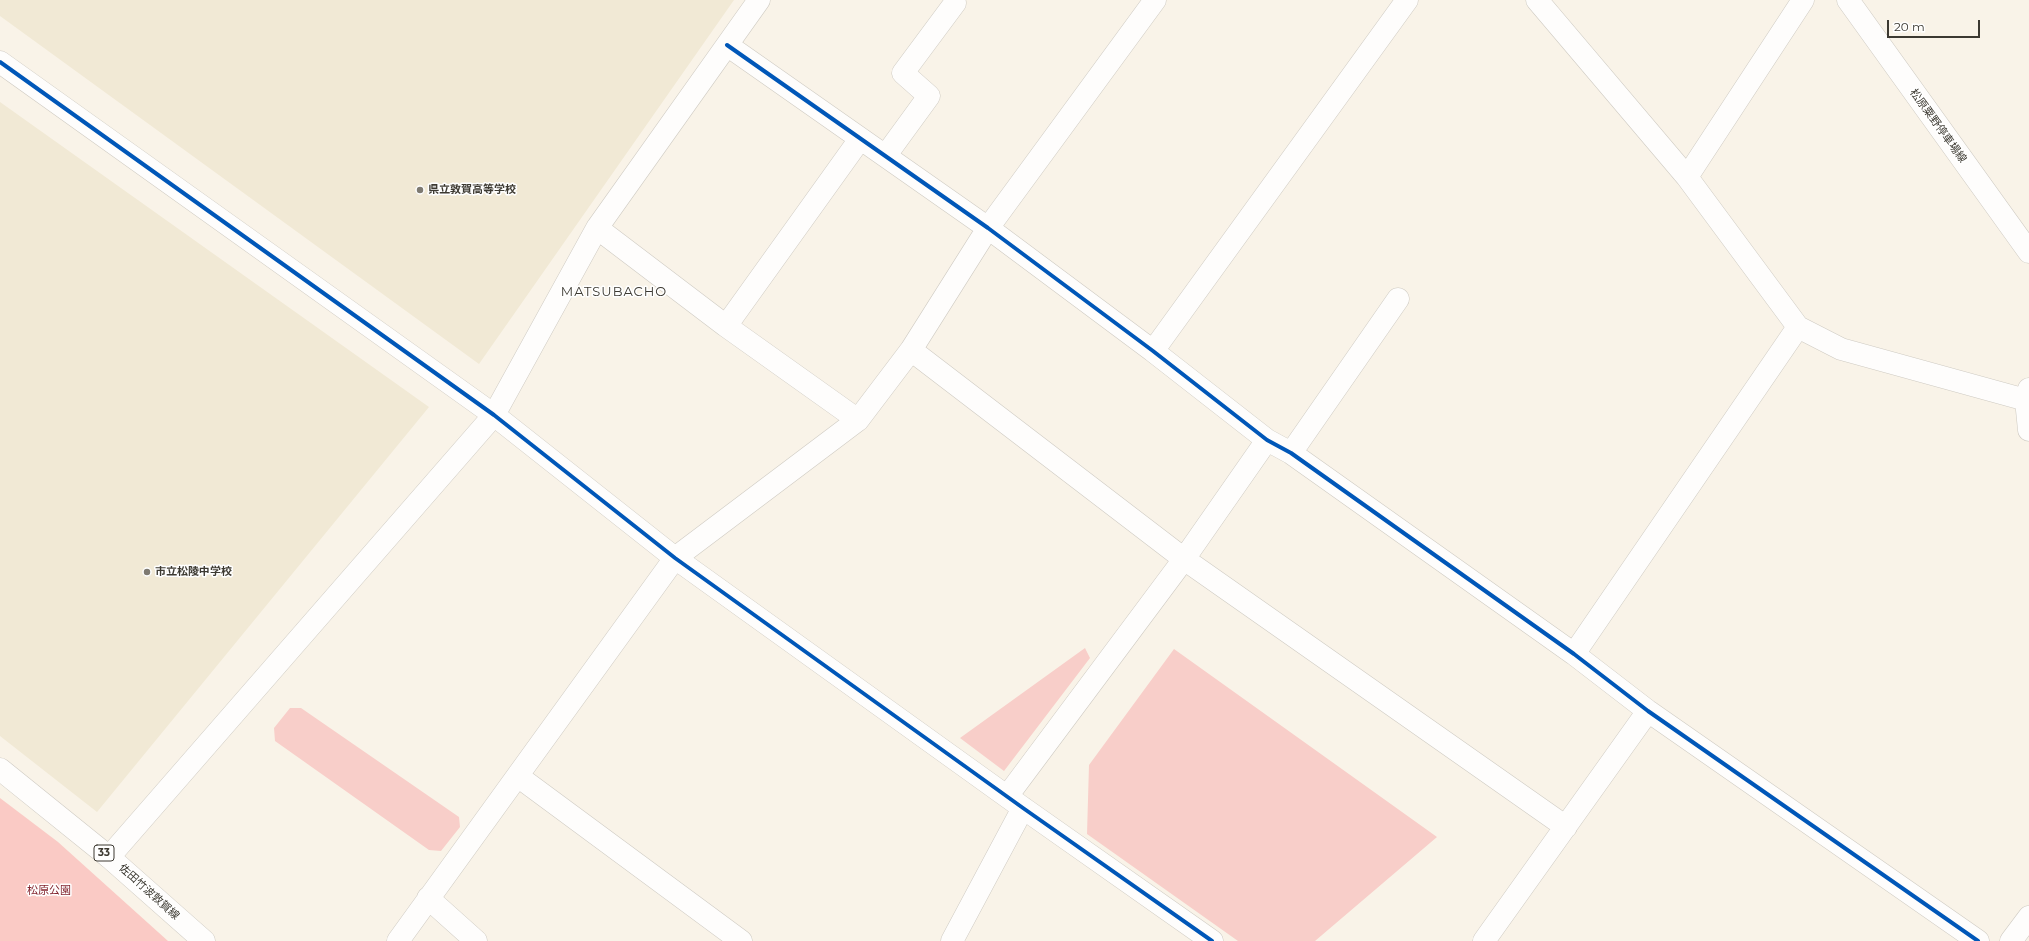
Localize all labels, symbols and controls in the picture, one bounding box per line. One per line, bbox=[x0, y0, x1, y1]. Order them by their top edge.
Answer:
scale bar bbox=[1889, 12, 1982, 38]
text: 20 m bbox=[1894, 19, 1925, 34]
street label: 松原粟野停車場線 bbox=[1907, 87, 1969, 165]
place label: 県立敦賀高等学校 bbox=[428, 183, 516, 197]
marker: 県立敦賀高等学校 bbox=[415, 185, 425, 195]
district label: MATSUBACHO bbox=[561, 284, 667, 300]
place label: 市立松陵中学校 bbox=[155, 565, 232, 579]
marker: 市立松陵中学校 bbox=[142, 567, 152, 577]
road number: 33 bbox=[94, 845, 114, 861]
street label: 佐田竹波敦賀線 bbox=[116, 861, 182, 923]
park label: 松原公園 bbox=[27, 884, 71, 898]

